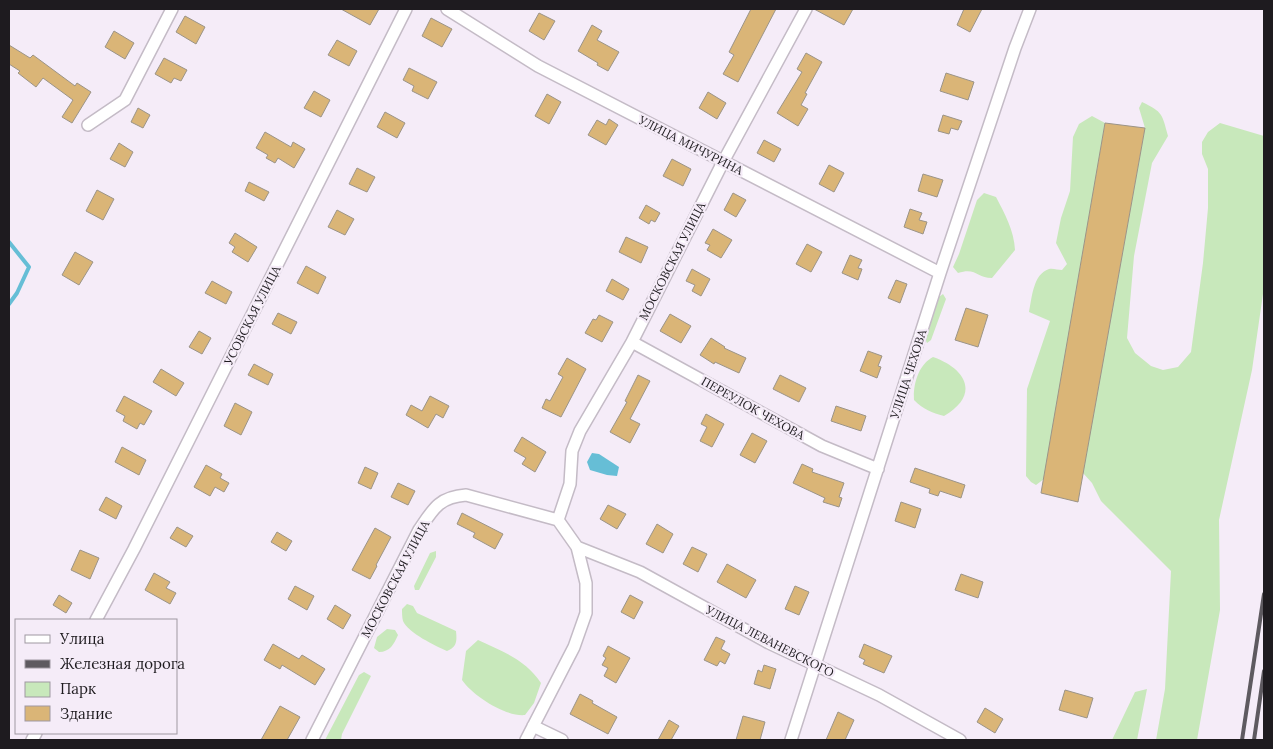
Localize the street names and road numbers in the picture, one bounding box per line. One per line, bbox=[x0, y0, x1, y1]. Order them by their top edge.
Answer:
street label: УЛИЦА МИЧУРИНА bbox=[636, 112, 746, 178]
street label: МОСКОВСКАЯ УЛИЦА bbox=[636, 199, 709, 323]
street label: УСОВСКАЯ УЛИЦА bbox=[220, 262, 284, 368]
street label: УЛИЦА ЧЕХОВА bbox=[886, 327, 930, 421]
street label: ПЕРЕУЛОК ЧЕХОВА bbox=[699, 373, 808, 443]
street label: МОСКОВСКАЯ УЛИЦА bbox=[358, 517, 433, 640]
street label: УЛИЦА ЛЕВАНЕВСКОГО bbox=[703, 602, 837, 680]

